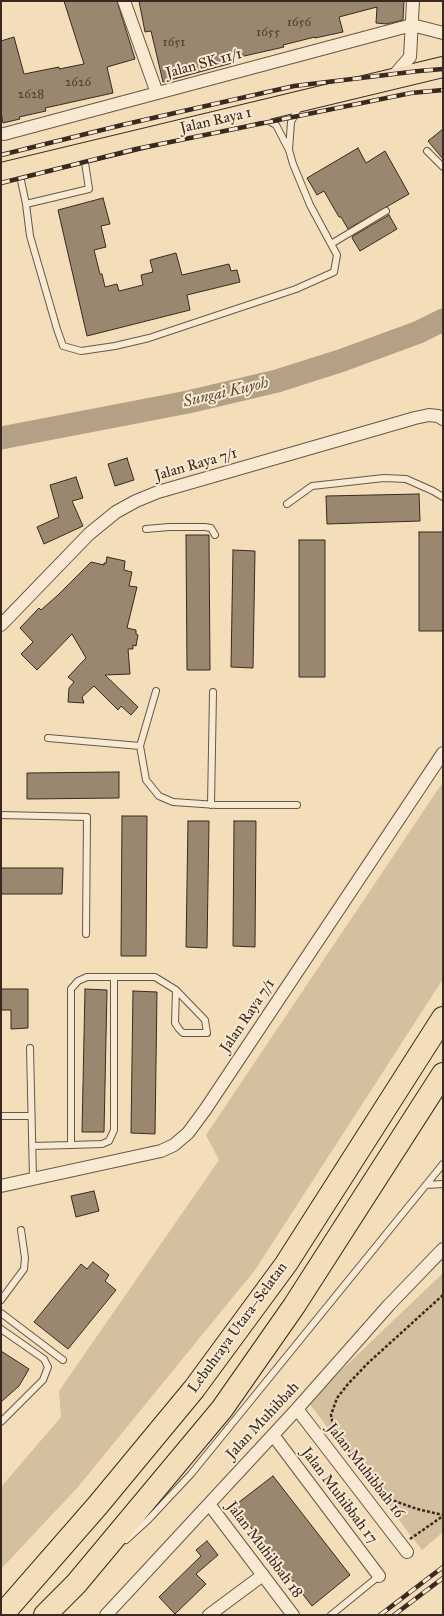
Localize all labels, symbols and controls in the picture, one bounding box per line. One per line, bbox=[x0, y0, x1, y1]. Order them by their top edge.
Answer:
house number: 1656 bbox=[287, 15, 311, 31]
house number: 1655 bbox=[256, 25, 280, 41]
house number: 1651 bbox=[163, 35, 185, 51]
street label: Jalan SK 11/1 bbox=[164, 45, 244, 83]
house number: 2626 bbox=[65, 75, 91, 91]
house number: 2628 bbox=[18, 87, 44, 103]
street label: Jalan Raya 1 bbox=[178, 104, 254, 138]
water label: Sungai Kuyoh bbox=[182, 374, 270, 412]
street label: Jalan Raya 7/1 bbox=[153, 445, 239, 485]
street label: Jalan Raya 7/1 bbox=[217, 976, 279, 1056]
street label: Lebuhraya Utara–Selatan bbox=[185, 1259, 291, 1397]
street label: Jalan Muhibbah bbox=[223, 1379, 303, 1463]
street label: Jalan Muhibbah 16 bbox=[322, 1420, 408, 1522]
street label: Jalan Muhibbah 17 bbox=[297, 1444, 381, 1548]
street label: Jalan Muhibbah 18 bbox=[222, 1498, 306, 1602]

